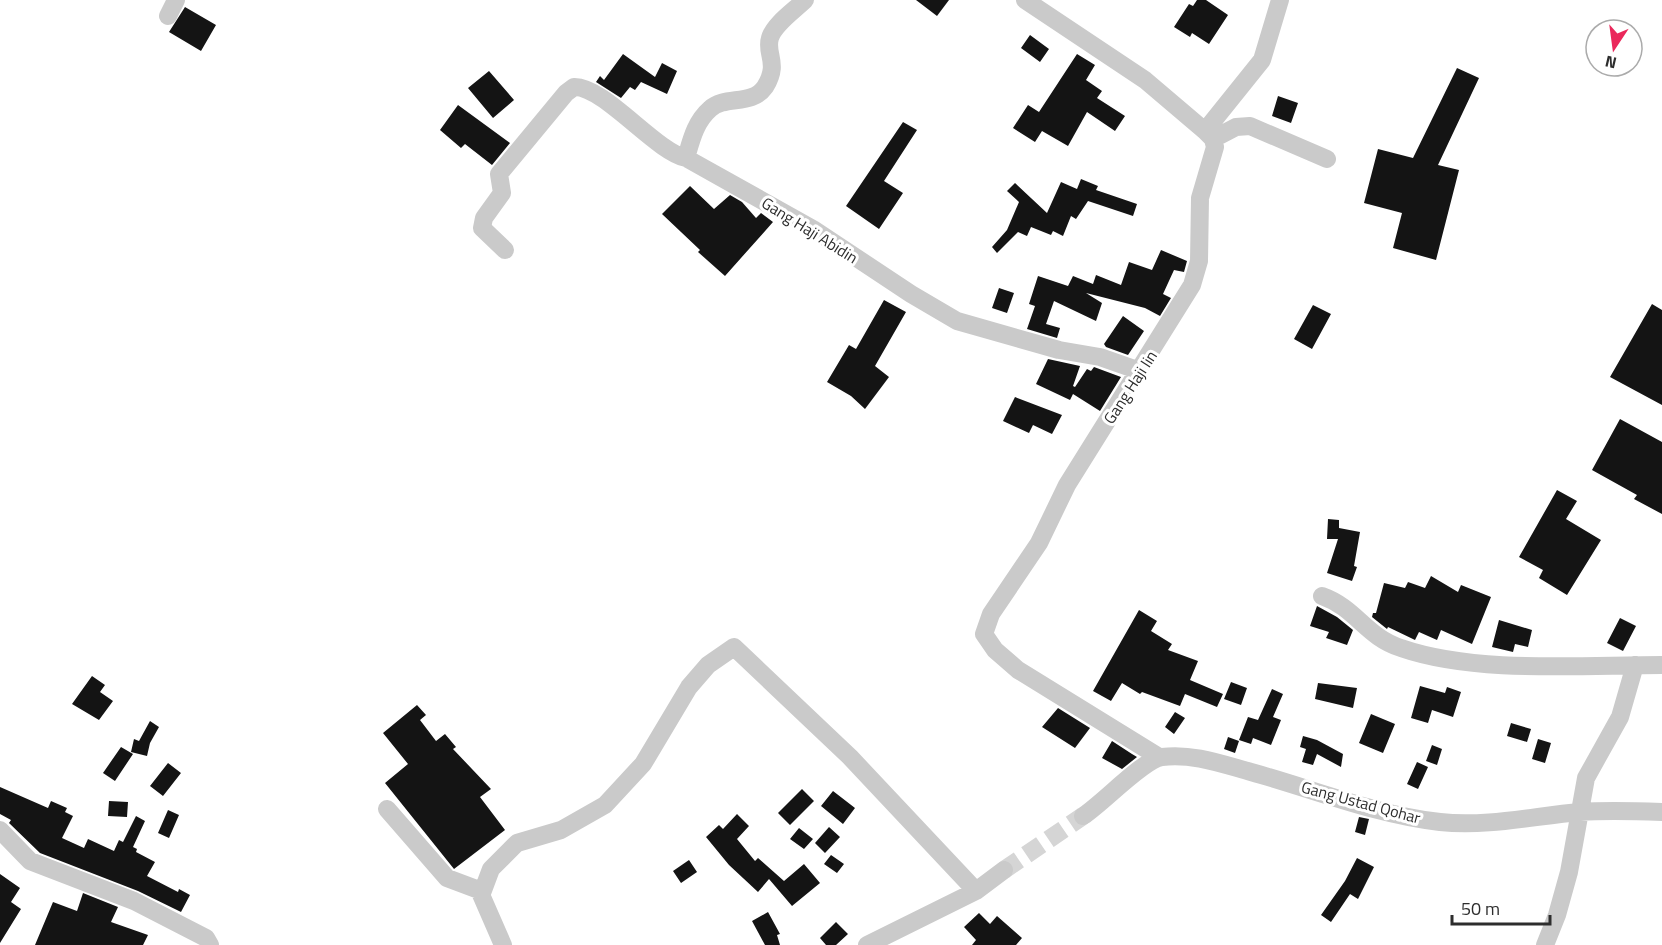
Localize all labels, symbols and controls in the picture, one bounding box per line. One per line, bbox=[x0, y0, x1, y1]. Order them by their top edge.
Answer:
north arrow bbox=[1584, 18, 1644, 78]
text: N bbox=[1603, 50, 1619, 76]
street label: Gang Haji Abidin bbox=[757, 191, 863, 269]
street label: Gang Haji Iin bbox=[1097, 345, 1163, 429]
street label: Gang Ustad Qohar bbox=[1299, 775, 1424, 830]
scale bar bbox=[1452, 888, 1550, 926]
text: 50 m bbox=[1461, 895, 1500, 922]

